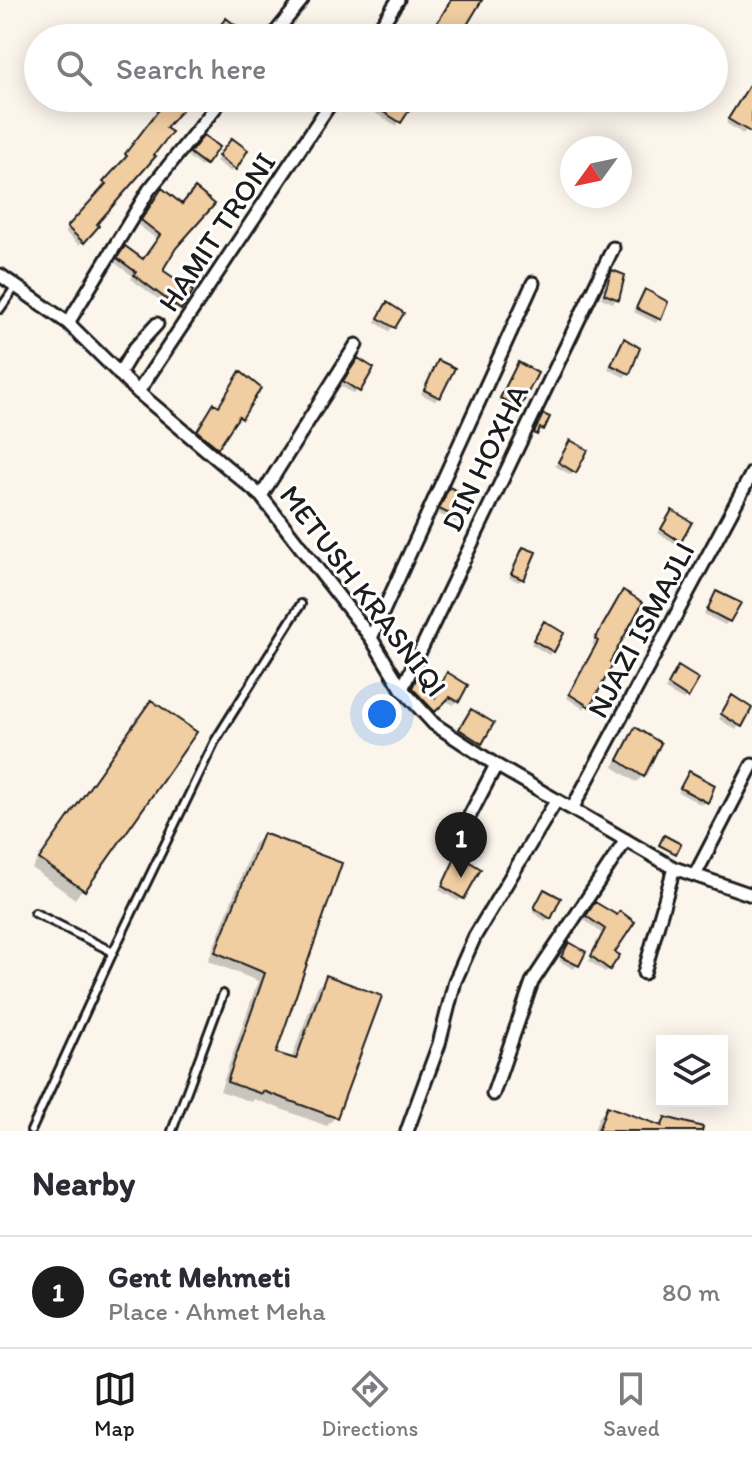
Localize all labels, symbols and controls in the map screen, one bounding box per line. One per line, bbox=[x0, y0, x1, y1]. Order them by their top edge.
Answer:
search box bbox=[24, 24, 728, 112]
icon: search bbox=[52, 46, 96, 90]
text: Search here bbox=[116, 50, 266, 87]
north arrow bbox=[560, 136, 632, 208]
street label: HAMIT TRONI bbox=[150, 145, 283, 318]
street label: DIN HOXHA bbox=[433, 378, 536, 538]
street label: METUSH KRASNIQI bbox=[272, 478, 455, 704]
street label: NJAZI ISMAJLI bbox=[579, 535, 702, 724]
your location bbox=[362, 694, 402, 734]
pin: 1 bbox=[435, 812, 487, 878]
map controls bbox=[656, 1035, 728, 1107]
button: layers bbox=[656, 1035, 728, 1107]
text: Nearby bbox=[32, 1163, 135, 1204]
text: Gent Mehmeti bbox=[108, 1258, 291, 1295]
text: 1 bbox=[52, 1276, 64, 1308]
text: 80 m bbox=[662, 1276, 720, 1308]
text: Place · Ahmet Meha bbox=[108, 1295, 326, 1327]
tab: Map bbox=[93, 1367, 137, 1442]
tab: Directions bbox=[322, 1367, 418, 1442]
tab: Saved bbox=[603, 1367, 659, 1442]

